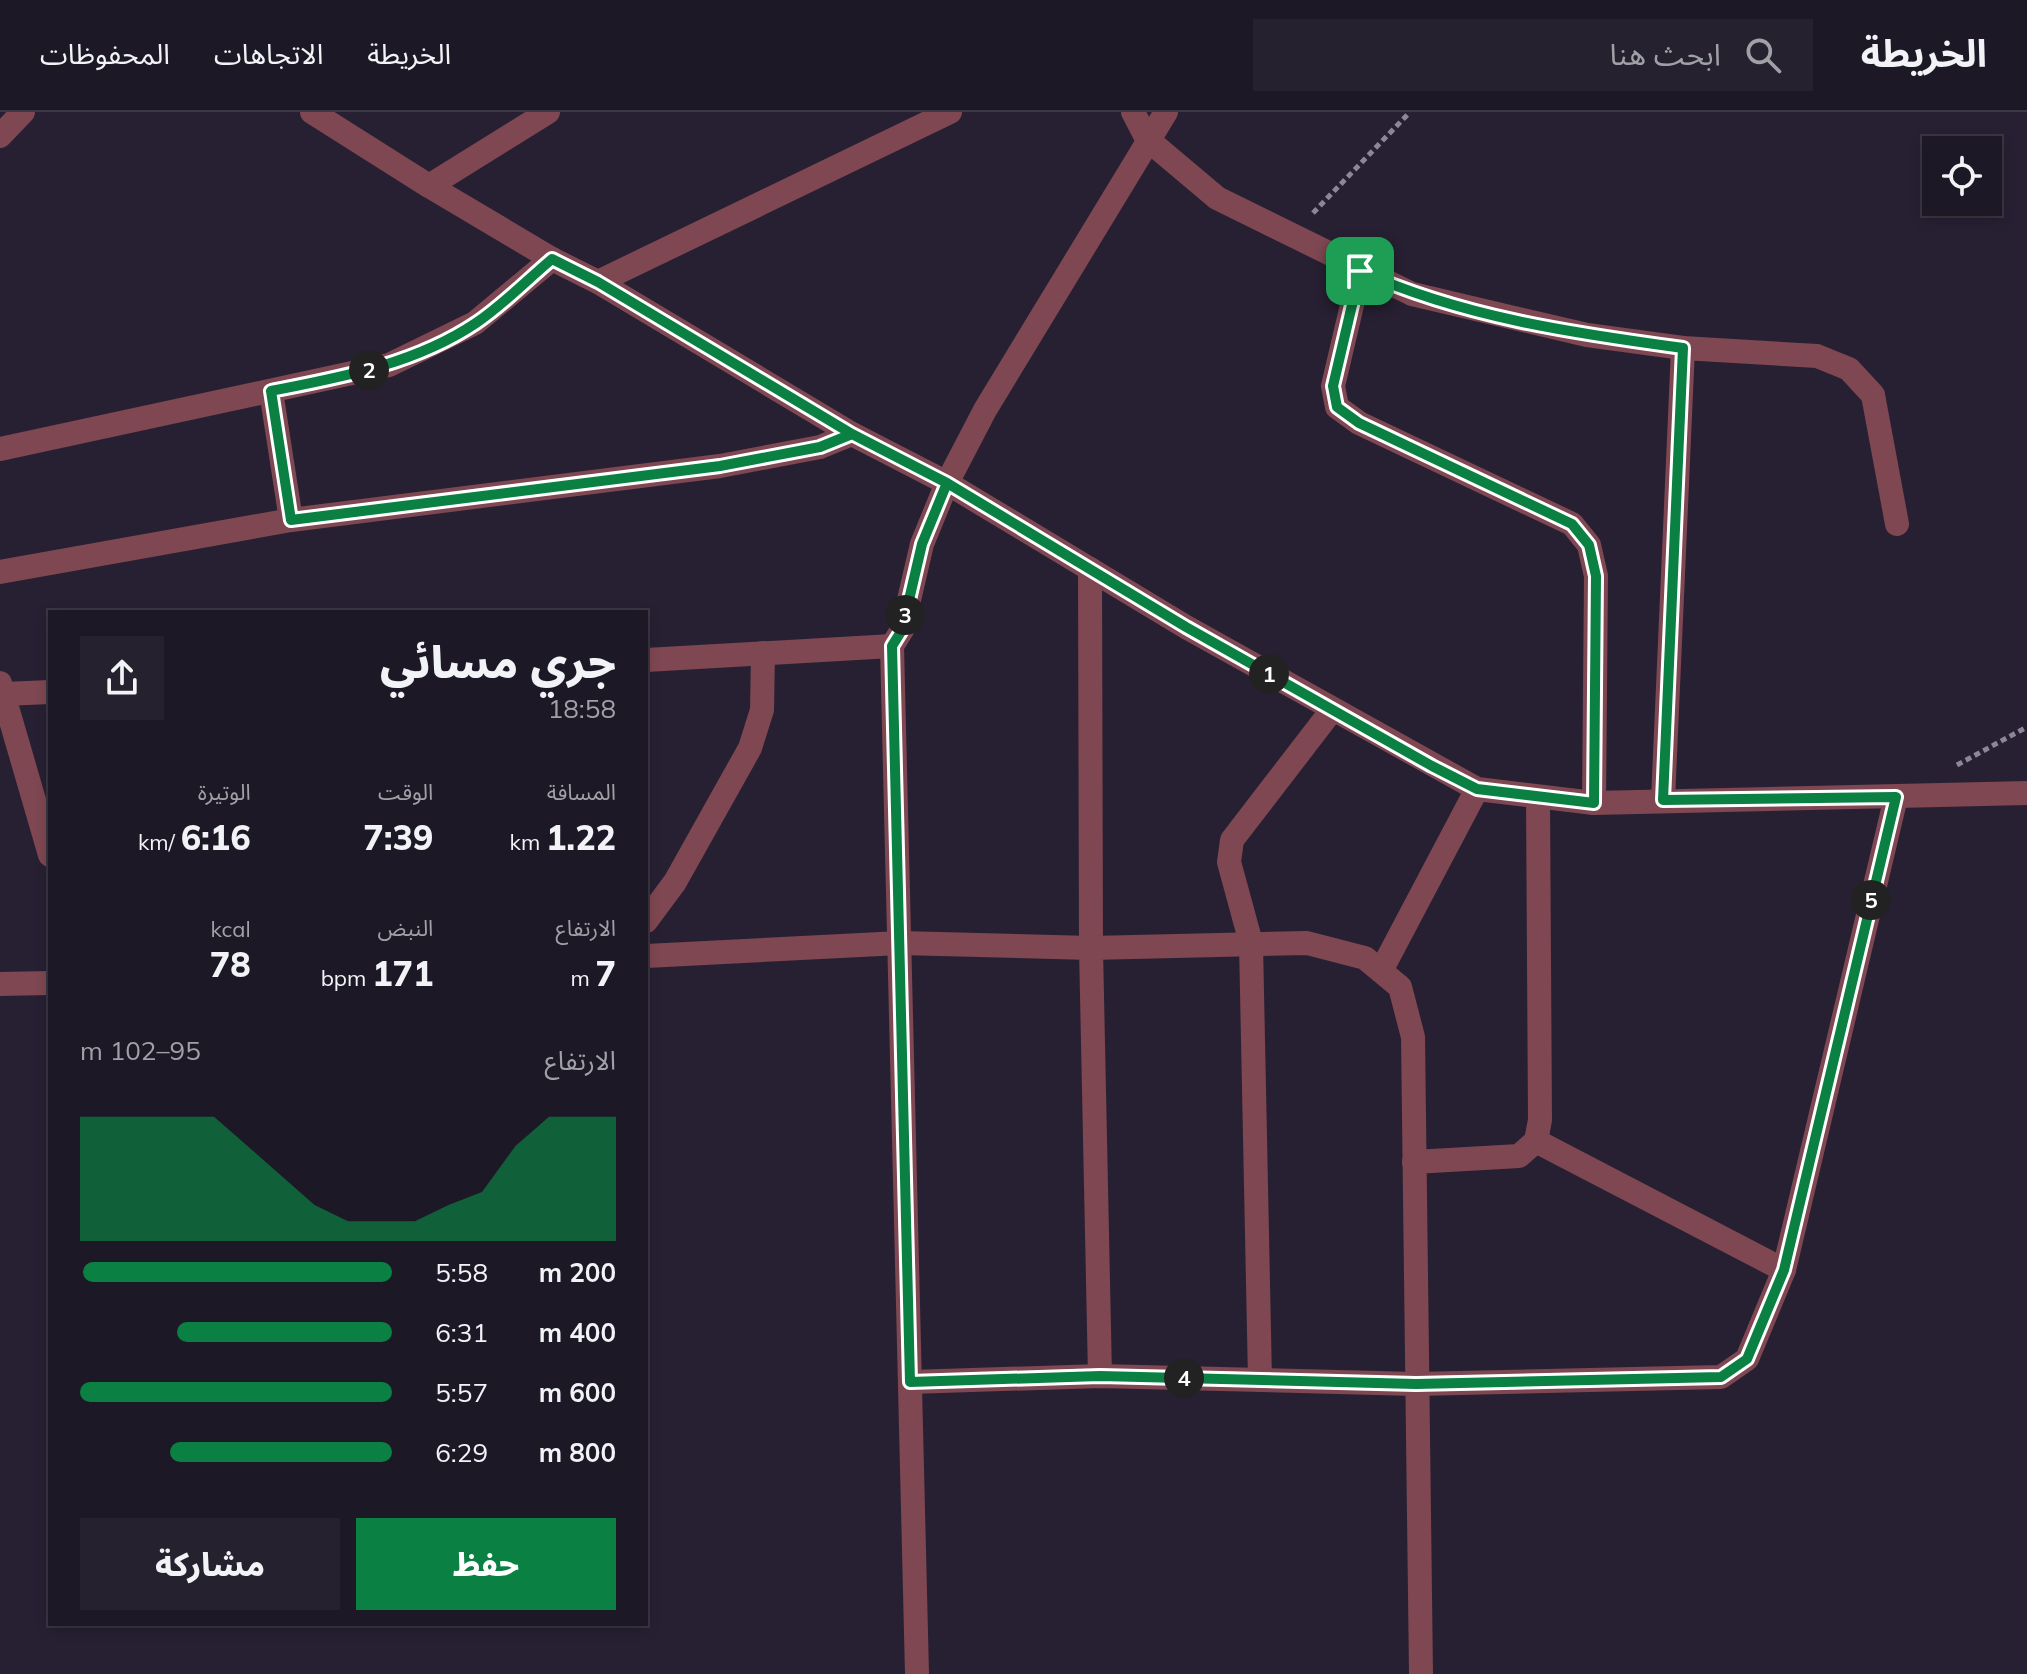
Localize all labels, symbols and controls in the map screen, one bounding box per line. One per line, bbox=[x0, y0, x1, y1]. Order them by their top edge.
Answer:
search box bbox=[1253, 19, 1813, 91]
text: الخريطة bbox=[1861, 29, 1987, 77]
icon: search bbox=[1741, 33, 1785, 77]
text: ابحث هنا bbox=[1610, 35, 1721, 73]
text: المحفوظات bbox=[40, 36, 170, 71]
text: الاتجاهات bbox=[214, 36, 323, 71]
text: الخريطة bbox=[367, 36, 451, 71]
map controls bbox=[1922, 136, 2002, 216]
button: locate bbox=[1922, 136, 2002, 216]
pin bbox=[1326, 237, 1394, 305]
icon: arrive bbox=[1338, 249, 1382, 293]
pin: 2 bbox=[349, 350, 389, 390]
text: 2 bbox=[362, 356, 376, 384]
pin: 3 bbox=[885, 595, 925, 635]
text: 3 bbox=[898, 601, 912, 629]
text: جري مسائي bbox=[380, 634, 616, 689]
button: share bbox=[80, 636, 164, 720]
pin: 1 bbox=[1249, 654, 1289, 694]
text: 1 bbox=[1262, 660, 1276, 688]
text: 18:58 bbox=[548, 692, 616, 725]
text: الوتيرة bbox=[198, 778, 251, 806]
text: الوقت bbox=[378, 778, 433, 806]
text: المسافة bbox=[547, 778, 616, 806]
text: 6:16 bbox=[181, 816, 251, 859]
text: 7:39 bbox=[363, 816, 433, 859]
text: 1.22 bbox=[546, 816, 616, 859]
text: /km bbox=[138, 828, 181, 856]
text: km bbox=[510, 828, 546, 856]
pin: 5 bbox=[1851, 880, 1891, 920]
text: 5 bbox=[1864, 886, 1878, 914]
text: النبض bbox=[378, 914, 433, 942]
text: الارتفاع bbox=[556, 914, 616, 942]
text: kcal bbox=[210, 915, 251, 943]
text: 78 bbox=[210, 943, 251, 986]
text: 171 bbox=[372, 952, 433, 995]
text: 7 bbox=[596, 952, 616, 995]
text: bpm bbox=[321, 964, 372, 992]
text: m bbox=[571, 964, 596, 992]
text: 95–102 m bbox=[80, 1034, 201, 1067]
text: الارتفاع bbox=[545, 1044, 616, 1077]
text: 5:58 bbox=[435, 1256, 488, 1289]
text: 200 m bbox=[539, 1256, 616, 1289]
text: 6:31 bbox=[435, 1316, 488, 1349]
text: 400 m bbox=[539, 1316, 616, 1349]
pin: 4 bbox=[1164, 1358, 1204, 1398]
text: 4 bbox=[1177, 1364, 1191, 1392]
text: 5:57 bbox=[435, 1376, 488, 1409]
text: 600 m bbox=[539, 1376, 616, 1409]
text: 6:29 bbox=[435, 1436, 488, 1469]
text: 800 m bbox=[539, 1436, 616, 1469]
button: مشاركة bbox=[80, 1518, 340, 1610]
button: حفظ bbox=[356, 1518, 616, 1610]

